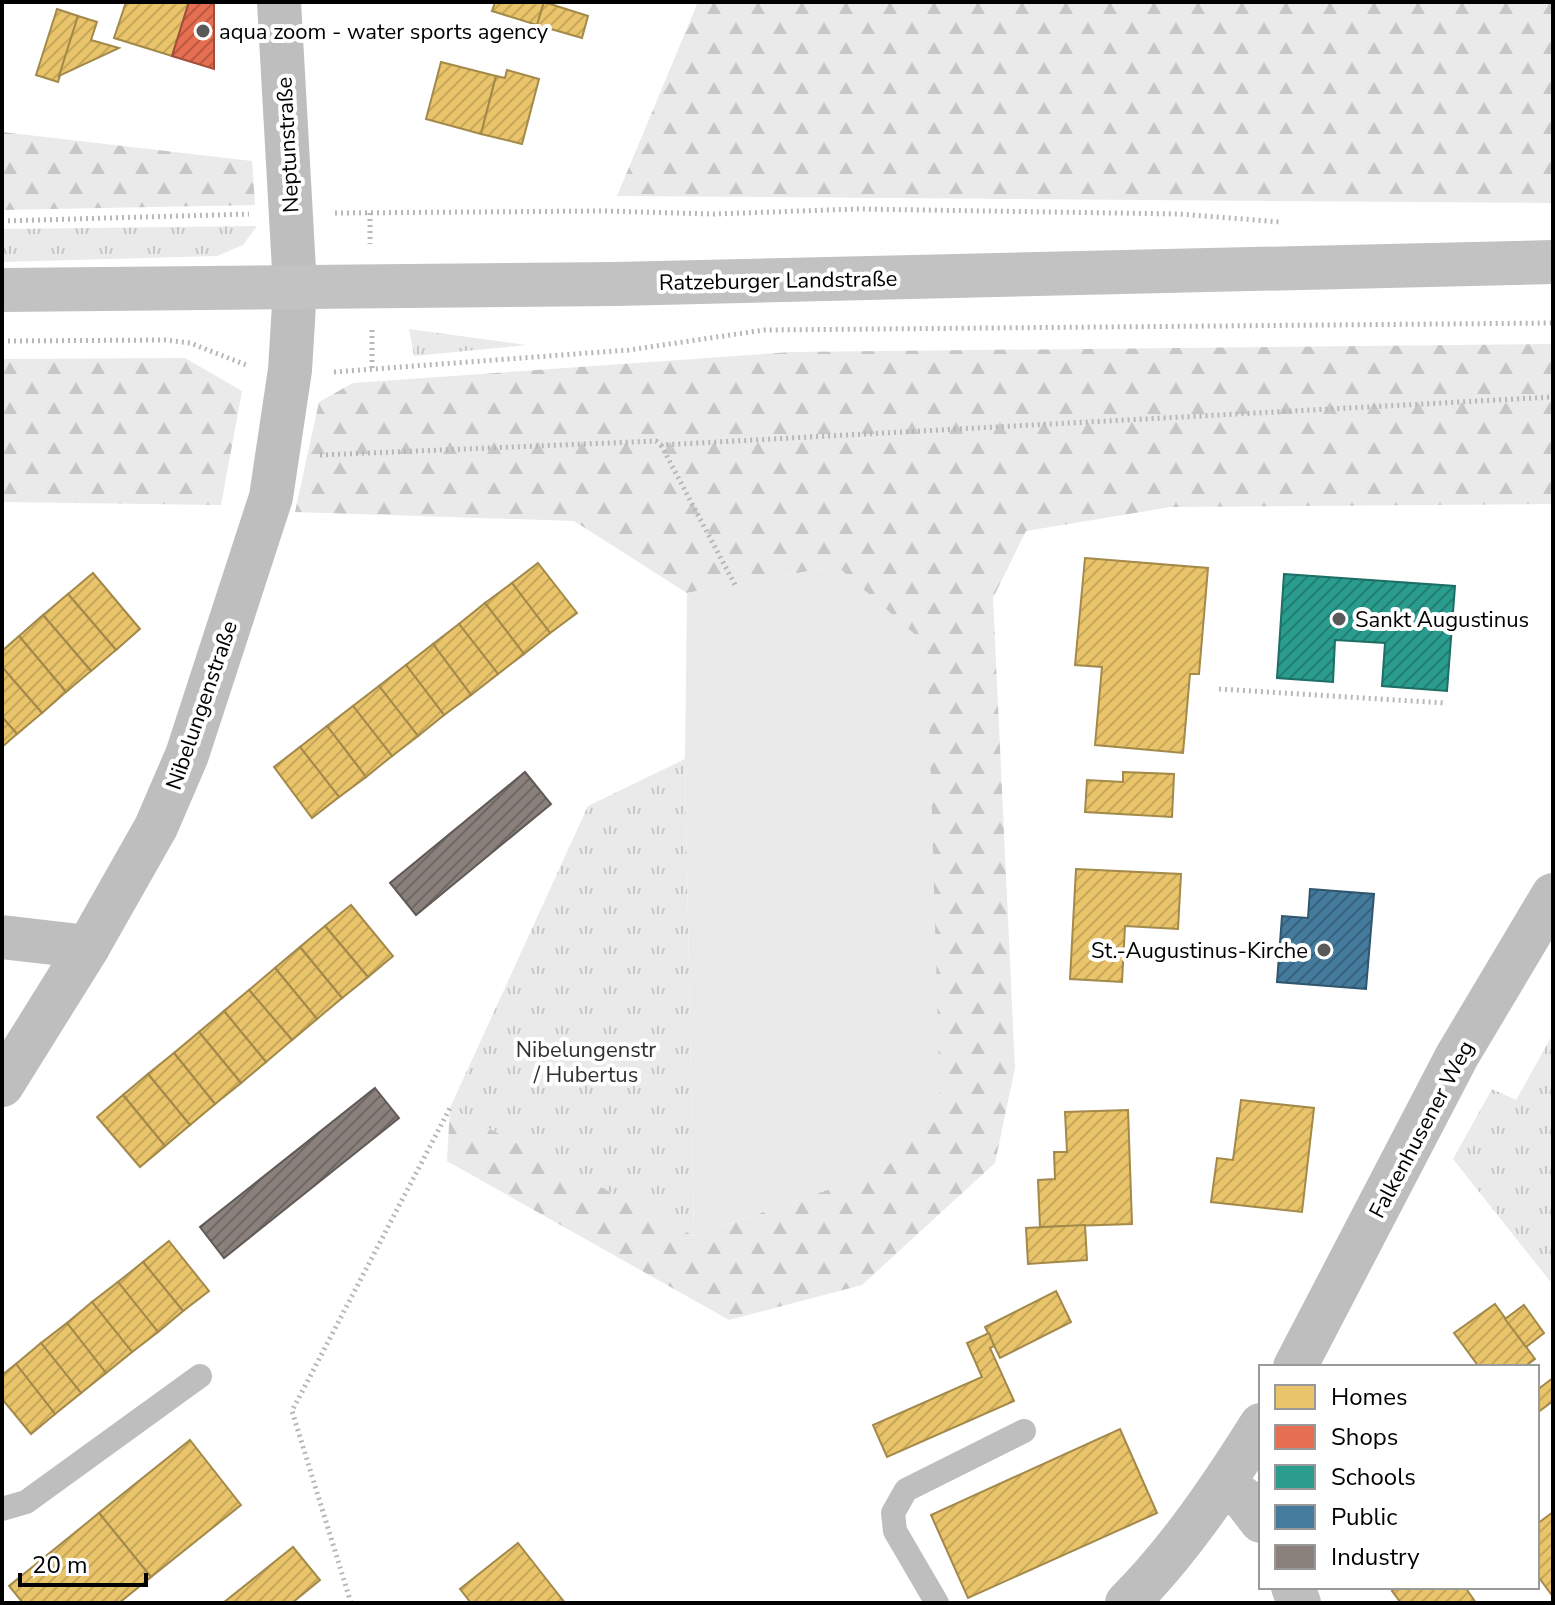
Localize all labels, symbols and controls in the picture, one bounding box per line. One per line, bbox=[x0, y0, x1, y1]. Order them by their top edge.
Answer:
place label: aqua zoom - water sports agency bbox=[219, 17, 549, 47]
marker: aqua zoom - water sports agency bbox=[194, 22, 212, 40]
street label: Neptunstraße bbox=[269, 76, 307, 214]
street label: Ratzeburger Landstraße bbox=[659, 264, 898, 298]
place label: Sankt Augustinus bbox=[1355, 605, 1529, 635]
marker: Sankt Augustinus bbox=[1330, 610, 1348, 628]
street label: Nibelungenstraße bbox=[159, 617, 245, 794]
place label: St.-Augustinus-Kirche bbox=[1091, 936, 1308, 966]
marker: St.-Augustinus-Kirche bbox=[1315, 941, 1333, 959]
park label: Nibelungenstr / Hubertus bbox=[516, 1035, 656, 1090]
street label: Falkenhusener Weg bbox=[1362, 1035, 1481, 1224]
legend bbox=[1259, 1365, 1539, 1589]
text: Homes bbox=[1331, 1381, 1407, 1413]
text: Shops bbox=[1331, 1421, 1398, 1453]
text: Schools bbox=[1331, 1461, 1416, 1493]
text: Public bbox=[1331, 1501, 1397, 1533]
scale bar bbox=[20, 1537, 146, 1587]
text: Industry bbox=[1331, 1541, 1420, 1573]
text: 20 m bbox=[32, 1549, 88, 1581]

